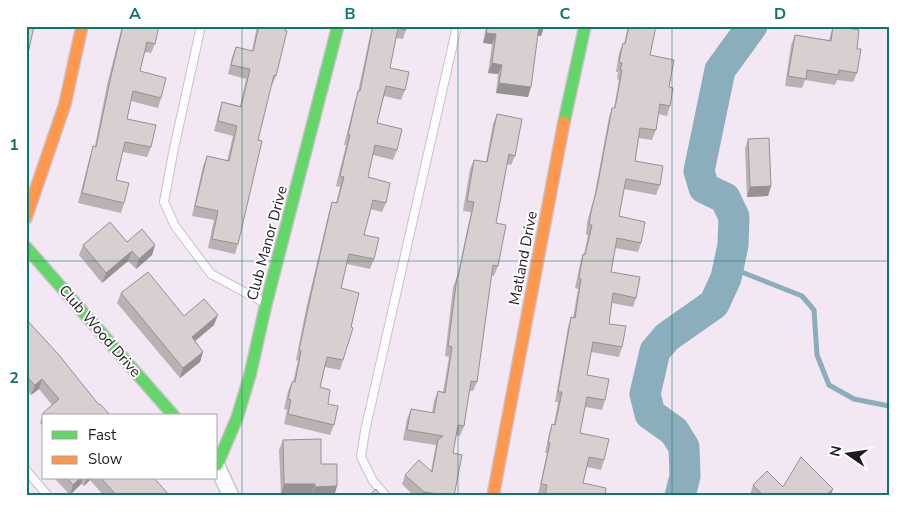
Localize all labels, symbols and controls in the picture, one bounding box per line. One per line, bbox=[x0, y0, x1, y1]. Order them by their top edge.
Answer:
text: A bbox=[129, 3, 141, 25]
text: B bbox=[344, 3, 356, 25]
text: C bbox=[560, 3, 571, 25]
text: D bbox=[774, 3, 786, 25]
text: 1 bbox=[9, 134, 19, 156]
street label: Club Manor Drive bbox=[242, 183, 292, 303]
street label: Matland Drive bbox=[504, 209, 542, 307]
street label: Club Wood Drive bbox=[54, 281, 146, 381]
text: 2 bbox=[9, 367, 19, 389]
legend bbox=[42, 414, 218, 480]
text: Fast bbox=[88, 425, 117, 445]
north arrow bbox=[822, 430, 872, 480]
text: N bbox=[825, 444, 846, 458]
text: Slow bbox=[88, 449, 123, 469]

